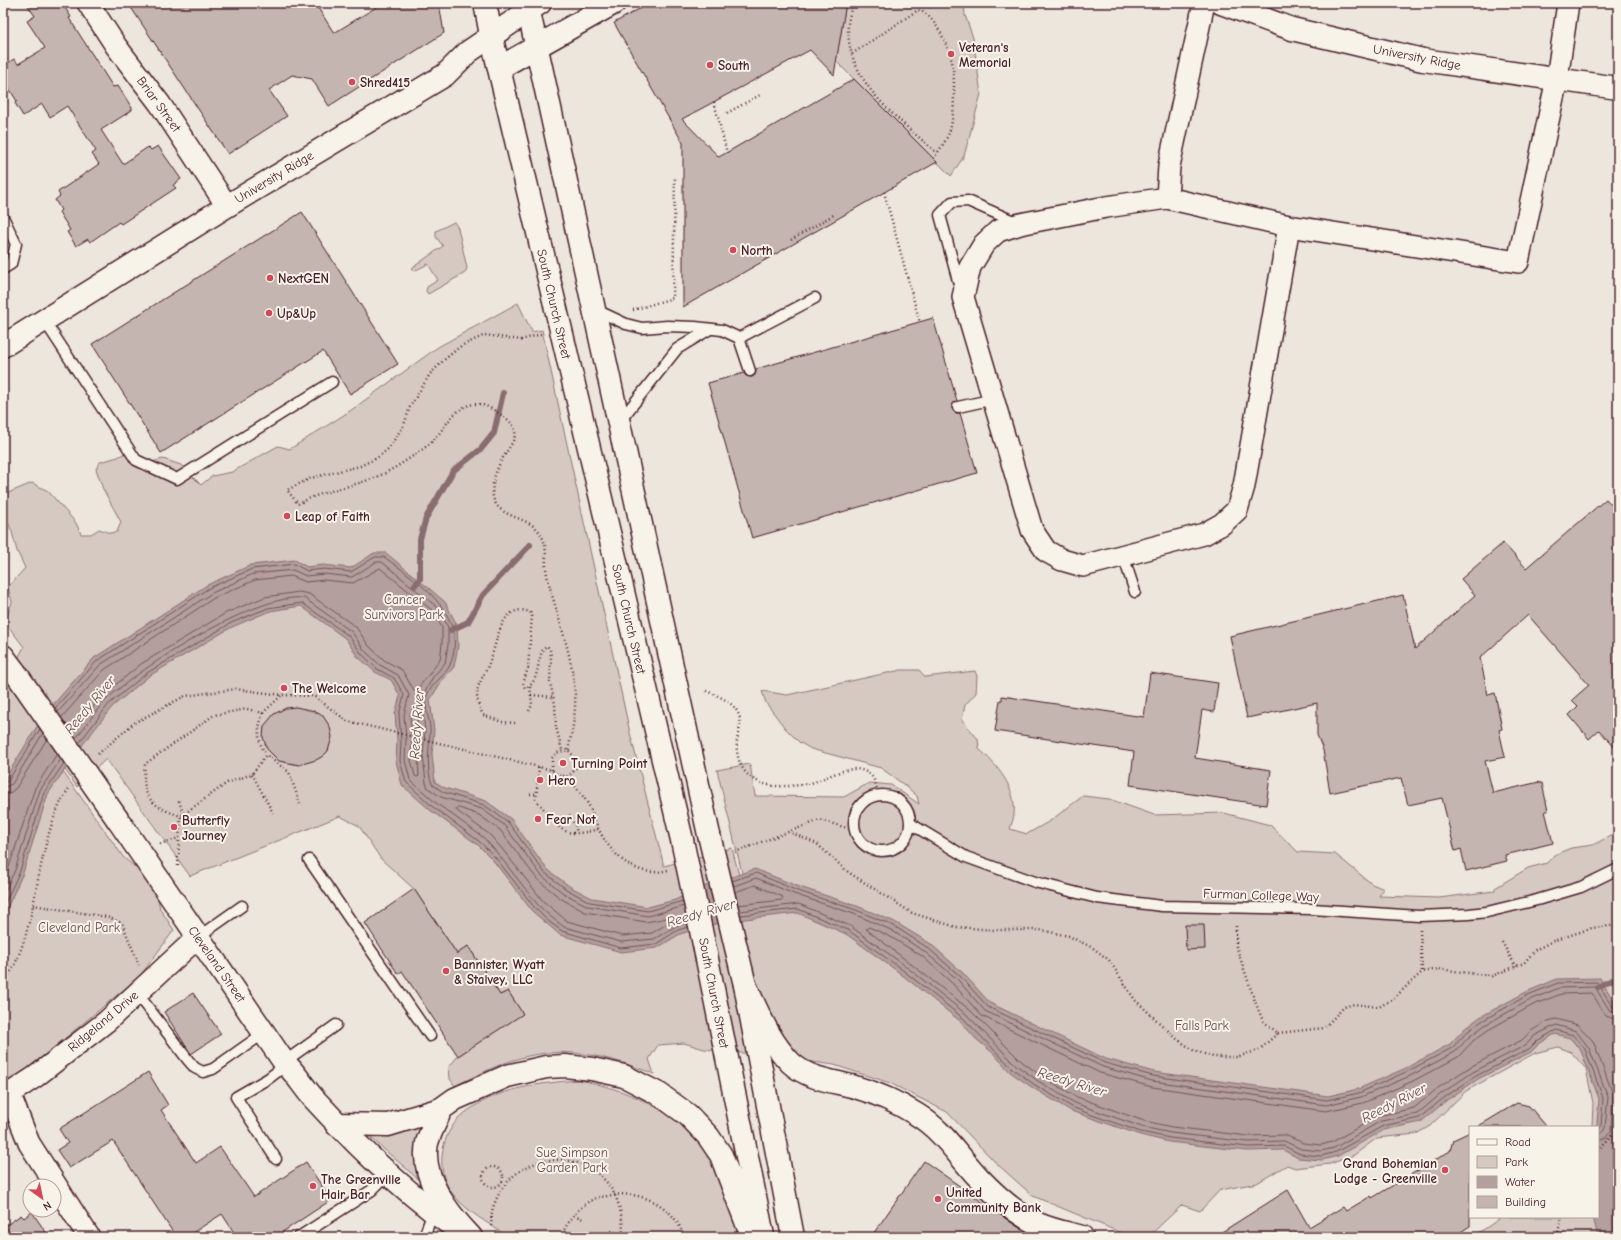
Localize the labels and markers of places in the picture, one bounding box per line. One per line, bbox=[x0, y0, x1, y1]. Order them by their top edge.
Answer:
place label: Veteran's Memorial bbox=[959, 40, 1011, 70]
marker: Veteran's Memorial bbox=[946, 49, 956, 59]
place label: South bbox=[718, 58, 750, 73]
marker: South bbox=[705, 60, 715, 70]
place label: Shred415 bbox=[360, 75, 410, 90]
marker: Shred415 bbox=[347, 77, 357, 87]
place label: North bbox=[741, 243, 773, 258]
marker: North bbox=[728, 245, 738, 255]
place label: NextGEN bbox=[278, 271, 329, 286]
marker: NextGEN bbox=[265, 273, 275, 283]
place label: Up&Up bbox=[277, 306, 316, 321]
marker: Up&Up bbox=[264, 308, 274, 318]
place label: Leap of Faith bbox=[295, 509, 370, 524]
marker: Leap of Faith bbox=[282, 511, 292, 521]
place label: The Welcome bbox=[292, 681, 367, 696]
marker: The Welcome bbox=[279, 683, 289, 693]
place label: Turning Point bbox=[571, 756, 648, 771]
marker: Turning Point bbox=[558, 758, 568, 768]
place label: Hero bbox=[548, 773, 576, 788]
marker: Hero bbox=[535, 775, 545, 785]
place label: Fear Not bbox=[546, 812, 597, 827]
place label: Butterfly Journey bbox=[182, 813, 230, 843]
marker: Fear Not bbox=[533, 814, 543, 824]
marker: Butterfly Journey bbox=[169, 822, 179, 832]
place label: Bannister, Wyatt & Stalvey, LLC bbox=[454, 957, 545, 987]
marker: Bannister, Wyatt & Stalvey, LLC bbox=[441, 966, 451, 976]
place label: Grand Bohemian Lodge - Greenville bbox=[1334, 1156, 1438, 1186]
marker: Grand Bohemian Lodge - Greenville bbox=[1440, 1165, 1450, 1175]
place label: The Greenville Hair Bar bbox=[321, 1172, 401, 1202]
marker: The Greenville Hair Bar bbox=[308, 1181, 318, 1191]
place label: United Community Bank bbox=[946, 1185, 1042, 1215]
marker: United Community Bank bbox=[933, 1194, 943, 1204]

